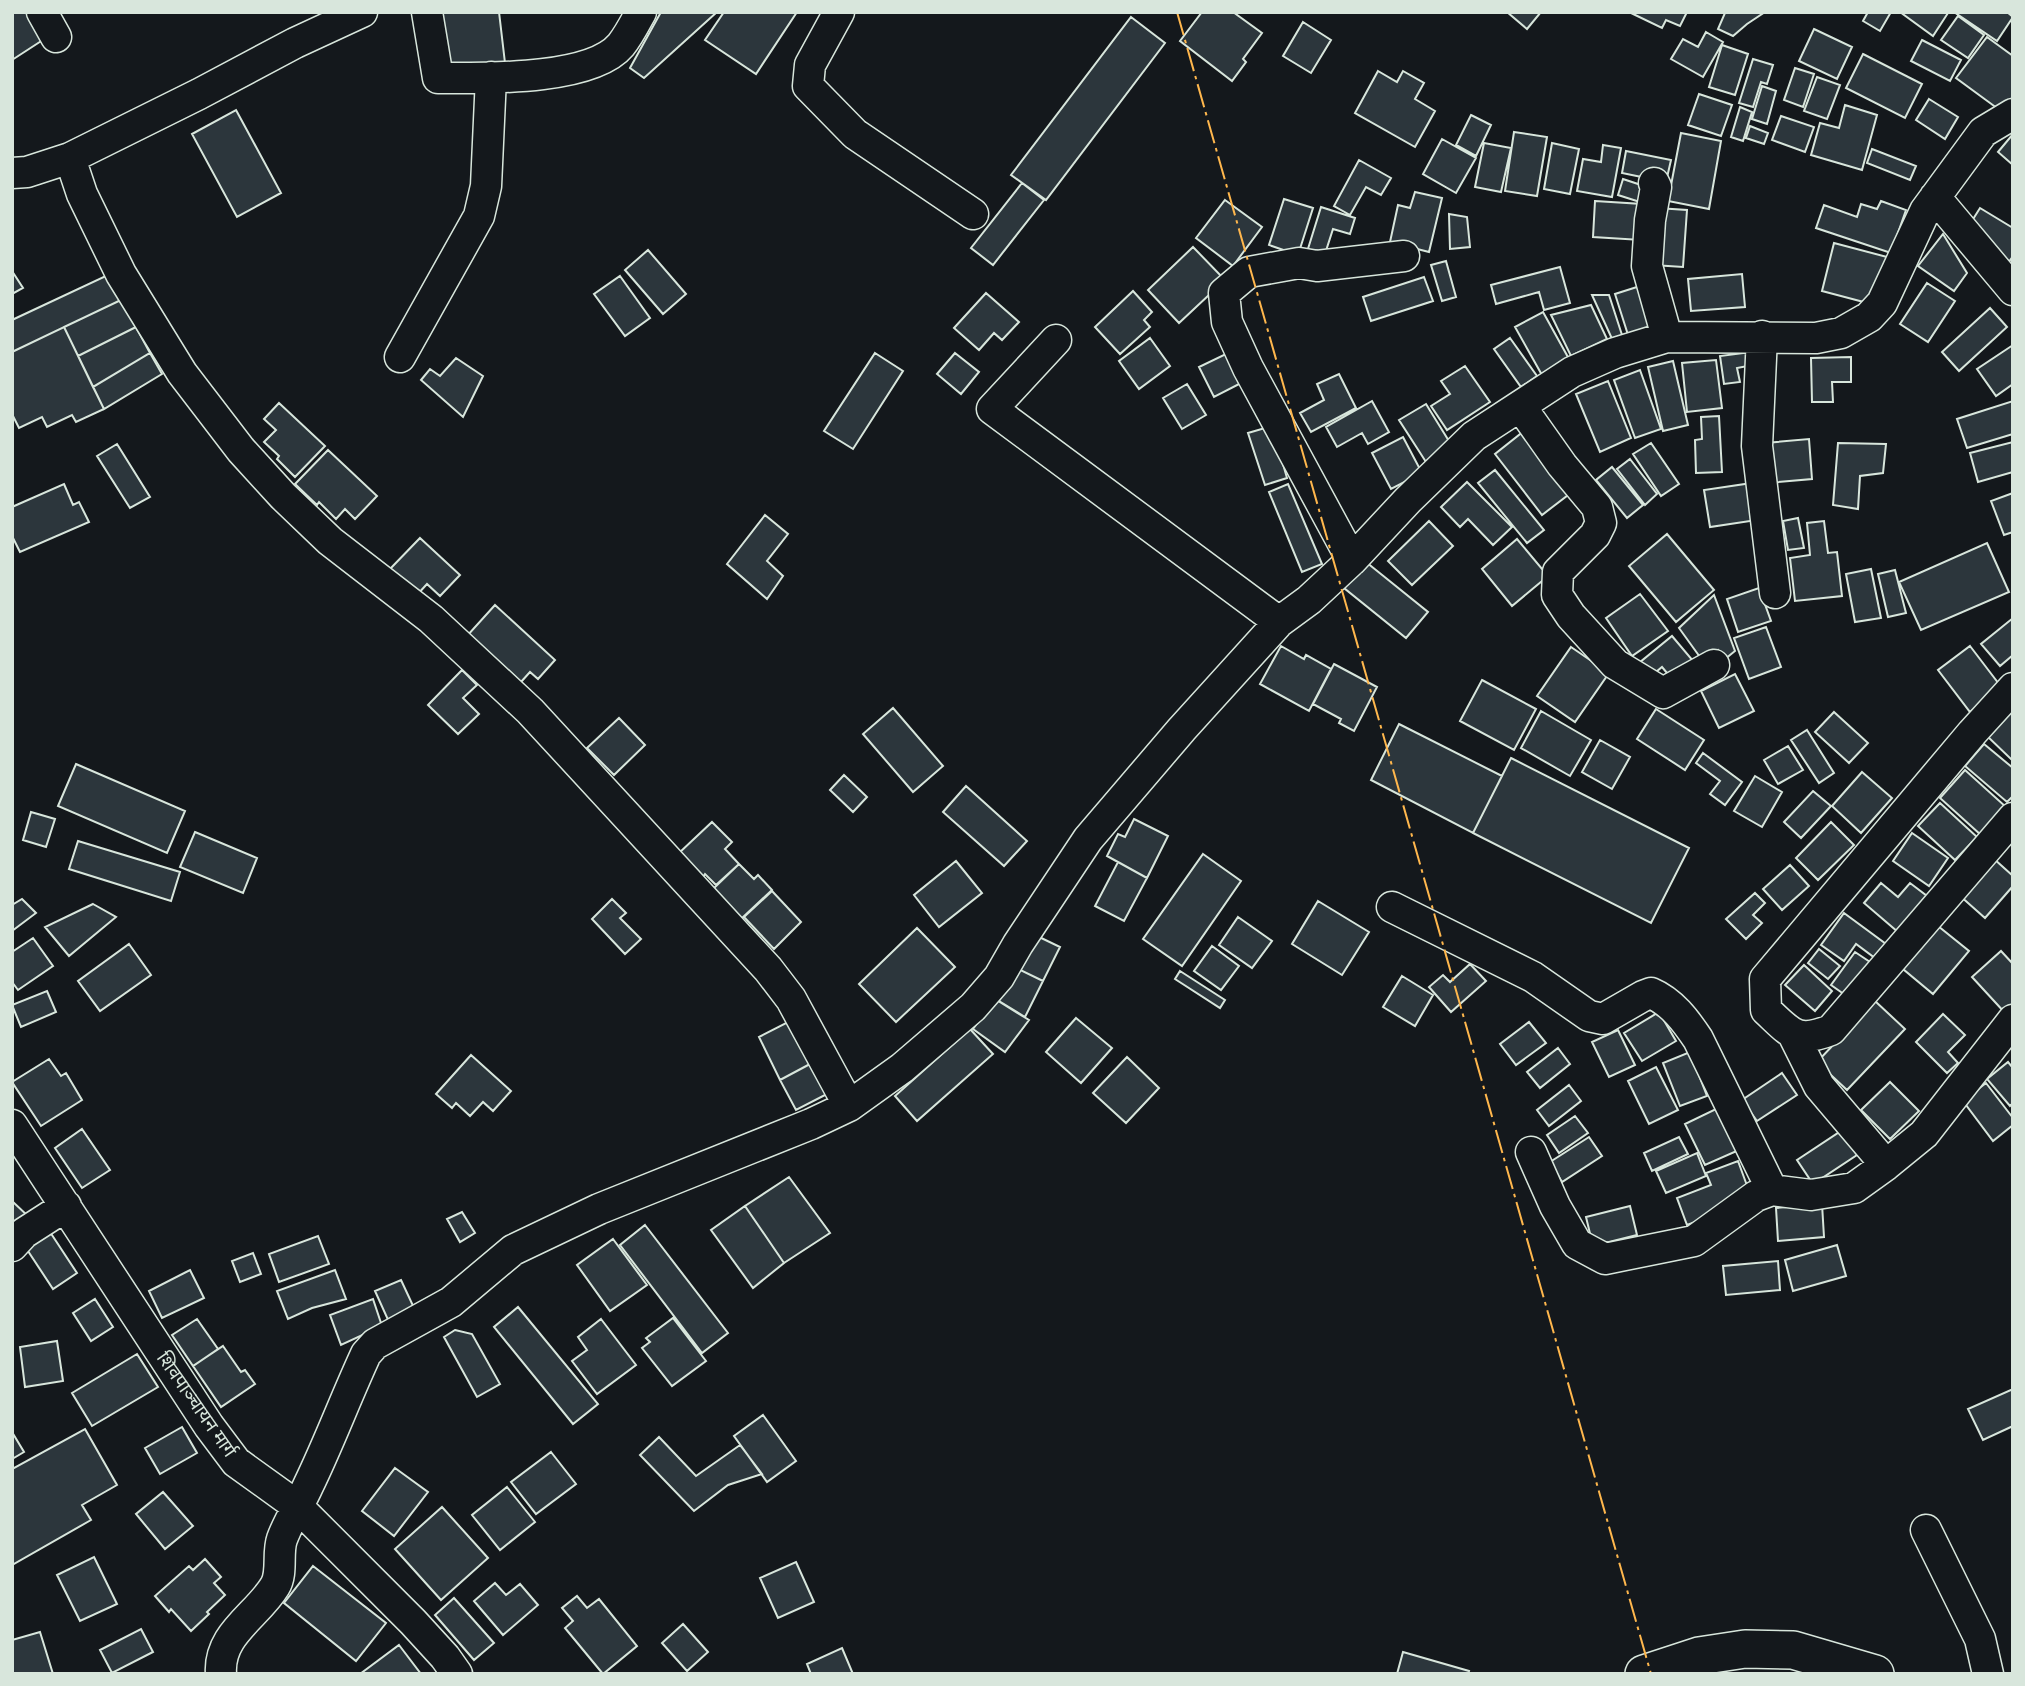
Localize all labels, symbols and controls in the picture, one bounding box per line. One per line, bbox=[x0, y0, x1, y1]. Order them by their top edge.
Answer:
street label: शिवपाञ्चायन मार्ग bbox=[151, 1346, 244, 1463]

